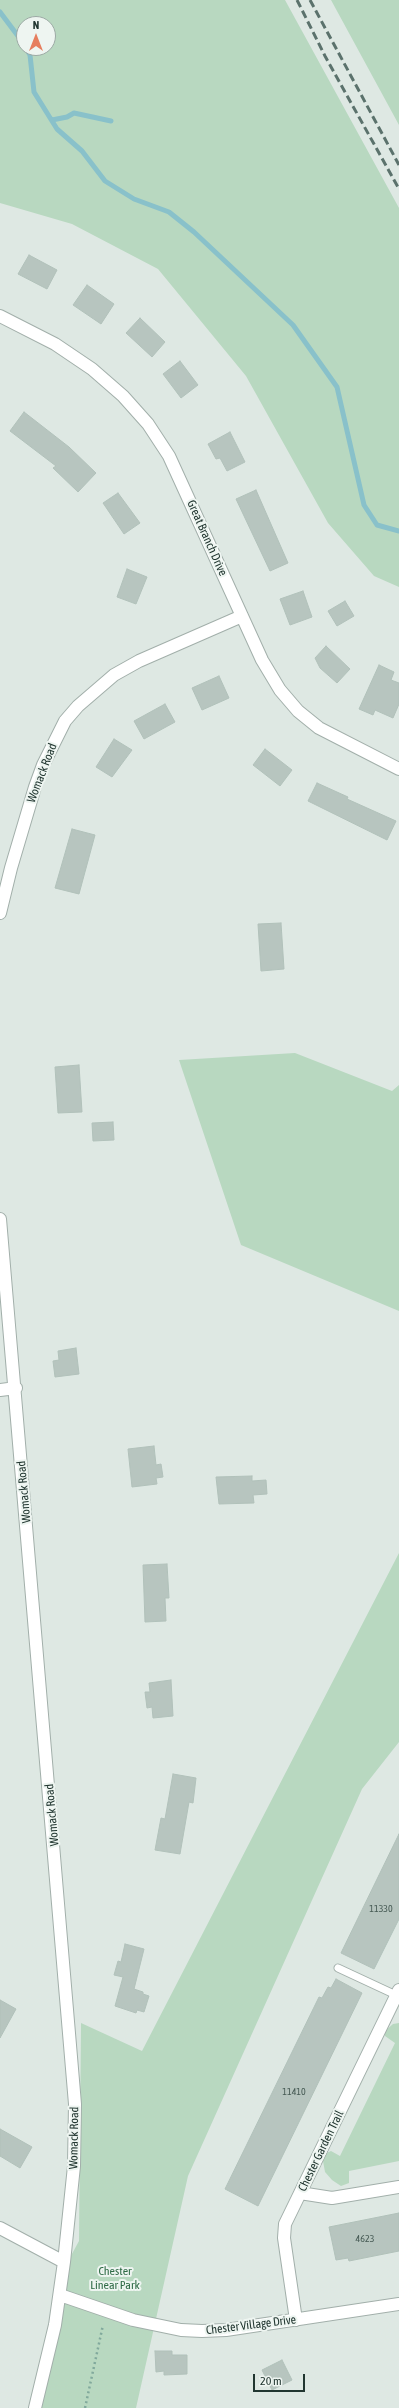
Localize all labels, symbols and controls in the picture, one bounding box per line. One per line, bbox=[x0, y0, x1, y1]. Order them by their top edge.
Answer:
north arrow bbox=[16, 16, 56, 56]
text: N bbox=[33, 19, 39, 31]
street label: Great Branch Drive bbox=[184, 498, 230, 578]
street label: Womack Road bbox=[24, 741, 60, 805]
street label: Womack Road bbox=[14, 1460, 34, 1524]
street label: Womack Road bbox=[42, 1783, 62, 1847]
house number: 11330 bbox=[369, 1903, 393, 1915]
house number: 11410 bbox=[282, 2086, 306, 2098]
street label: Womack Road bbox=[66, 2107, 82, 2169]
street label: Chester Garden Trail bbox=[295, 2108, 347, 2194]
house number: 4623 bbox=[356, 2233, 374, 2245]
park label: Chester Linear Park bbox=[90, 2264, 140, 2292]
street label: Chester Village Drive bbox=[205, 2312, 297, 2338]
scale bar bbox=[255, 2366, 307, 2392]
text: 20 m bbox=[260, 2374, 282, 2388]

